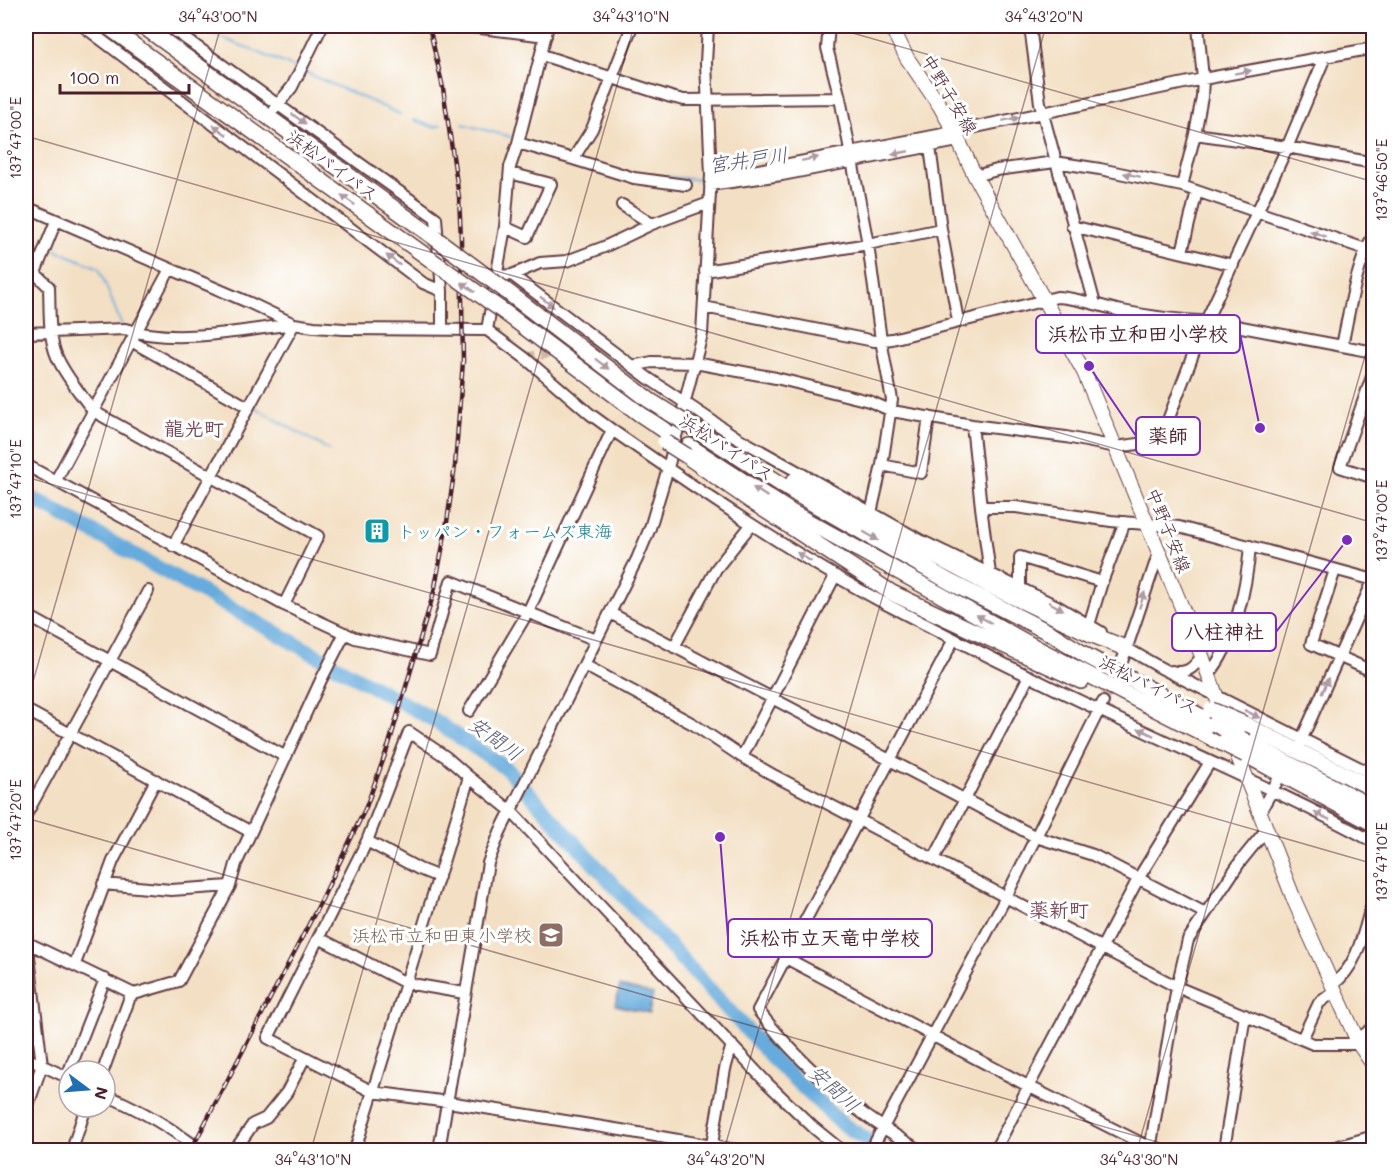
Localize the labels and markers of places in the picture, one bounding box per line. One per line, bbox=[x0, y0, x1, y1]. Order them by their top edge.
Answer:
callout: 浜松市立和田小学校 bbox=[1036, 315, 1240, 353]
callout: 薬師 bbox=[1136, 417, 1200, 455]
building icon: トッパン・フォームズ東海 bbox=[362, 516, 392, 546]
place label: トッパン・フォームズ東海 bbox=[397, 519, 612, 543]
callout: 八柱神社 bbox=[1172, 613, 1276, 651]
callout: 浜松市立天竜中学校 bbox=[728, 919, 932, 957]
school or university icon: 浜松市立和田東小学校 bbox=[536, 920, 566, 950]
place label: 浜松市立和田東小学校 bbox=[352, 923, 532, 947]

